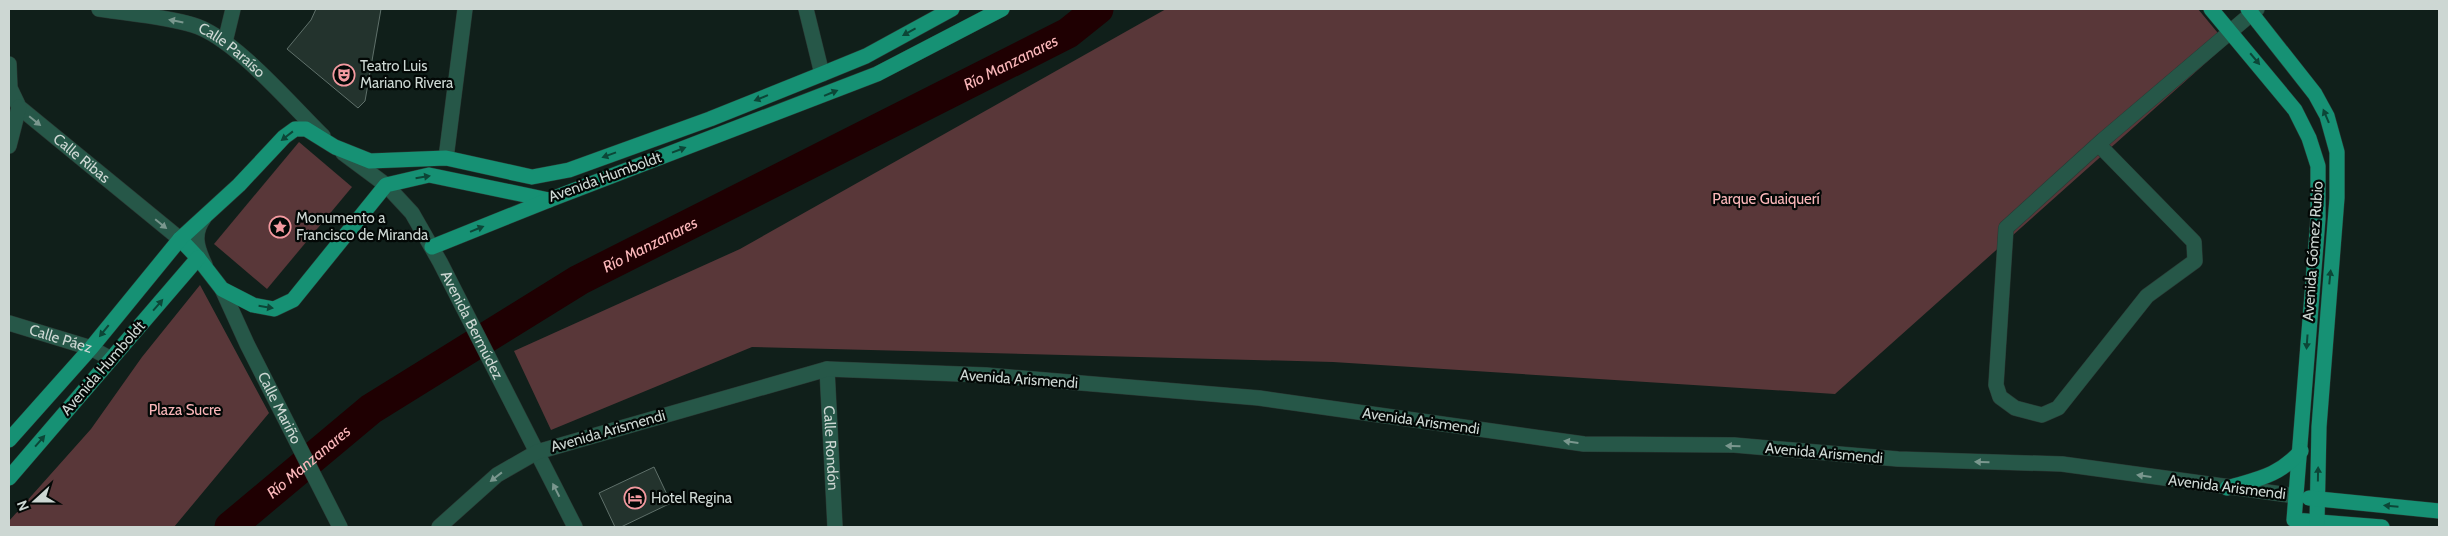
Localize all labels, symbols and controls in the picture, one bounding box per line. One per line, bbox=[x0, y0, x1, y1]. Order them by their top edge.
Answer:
one-way arrow bbox=[168, 17, 184, 25]
street label: Calle Paraíso bbox=[195, 19, 269, 81]
one-way arrow bbox=[902, 28, 917, 36]
water label: Río Manzanares bbox=[960, 30, 1061, 94]
one-way arrow bbox=[2249, 52, 2260, 65]
place label: Teatro Luis Mariano Rivera bbox=[360, 57, 454, 92]
theatre icon: Teatro Luis Mariano Rivera bbox=[332, 63, 356, 87]
one-way arrow bbox=[823, 89, 838, 96]
one-way arrow bbox=[753, 94, 768, 102]
one-way arrow bbox=[2321, 109, 2329, 123]
one-way arrow bbox=[29, 115, 42, 126]
street label: Calle Ribas bbox=[49, 130, 114, 187]
one-way arrow bbox=[280, 130, 293, 141]
one-way arrow bbox=[671, 146, 686, 153]
street label: Avenida Humboldt bbox=[546, 148, 664, 206]
one-way arrow bbox=[601, 151, 616, 159]
one-way arrow bbox=[416, 173, 432, 181]
street label: Avenida Gómez Rubio bbox=[2299, 180, 2327, 322]
park label: Parque Guaiquerí bbox=[1712, 190, 1820, 208]
place label: Monumento a Francisco de Miranda bbox=[296, 209, 429, 244]
water label: Río Manzanares bbox=[599, 212, 700, 276]
place icon: Monumento a Francisco de Miranda bbox=[268, 215, 292, 239]
one-way arrow bbox=[154, 218, 167, 229]
one-way arrow bbox=[470, 225, 485, 233]
street label: Avenida Bermúdez bbox=[437, 268, 507, 382]
one-way arrow bbox=[2326, 268, 2334, 284]
one-way arrow bbox=[152, 299, 164, 311]
one-way arrow bbox=[259, 304, 275, 312]
street label: Avenida Humboldt bbox=[57, 317, 149, 419]
street label: Calle Páez bbox=[27, 321, 94, 357]
one-way arrow bbox=[99, 324, 110, 337]
one-way arrow bbox=[2303, 334, 2311, 350]
street label: Avenida Arismendi bbox=[959, 366, 1079, 392]
street label: Calle Mariño bbox=[254, 369, 305, 447]
park label: Plaza Sucre bbox=[149, 401, 222, 419]
street label: Avenida Arismendi bbox=[1361, 404, 1481, 438]
street label: Calle Rondón bbox=[820, 405, 842, 491]
street label: Avenida Arismendi bbox=[549, 406, 667, 456]
water label: Río Manzanares bbox=[262, 421, 354, 502]
one-way arrow bbox=[35, 435, 46, 448]
one-way arrow bbox=[1562, 438, 1578, 446]
street label: Avenida Arismendi bbox=[1764, 439, 1884, 467]
one-way arrow bbox=[1725, 441, 1741, 449]
one-way arrow bbox=[1974, 458, 1990, 466]
one-way arrow bbox=[2314, 465, 2322, 481]
street label: Avenida Arismendi bbox=[2167, 471, 2287, 503]
one-way arrow bbox=[489, 472, 502, 483]
one-way arrow bbox=[2136, 472, 2152, 480]
north arrow bbox=[10, 476, 60, 526]
one-way arrow bbox=[552, 482, 560, 497]
hotel icon: Hotel Regina bbox=[623, 486, 647, 510]
place label: Hotel Regina bbox=[651, 489, 733, 507]
text: N bbox=[13, 498, 33, 514]
one-way arrow bbox=[2382, 502, 2398, 510]

